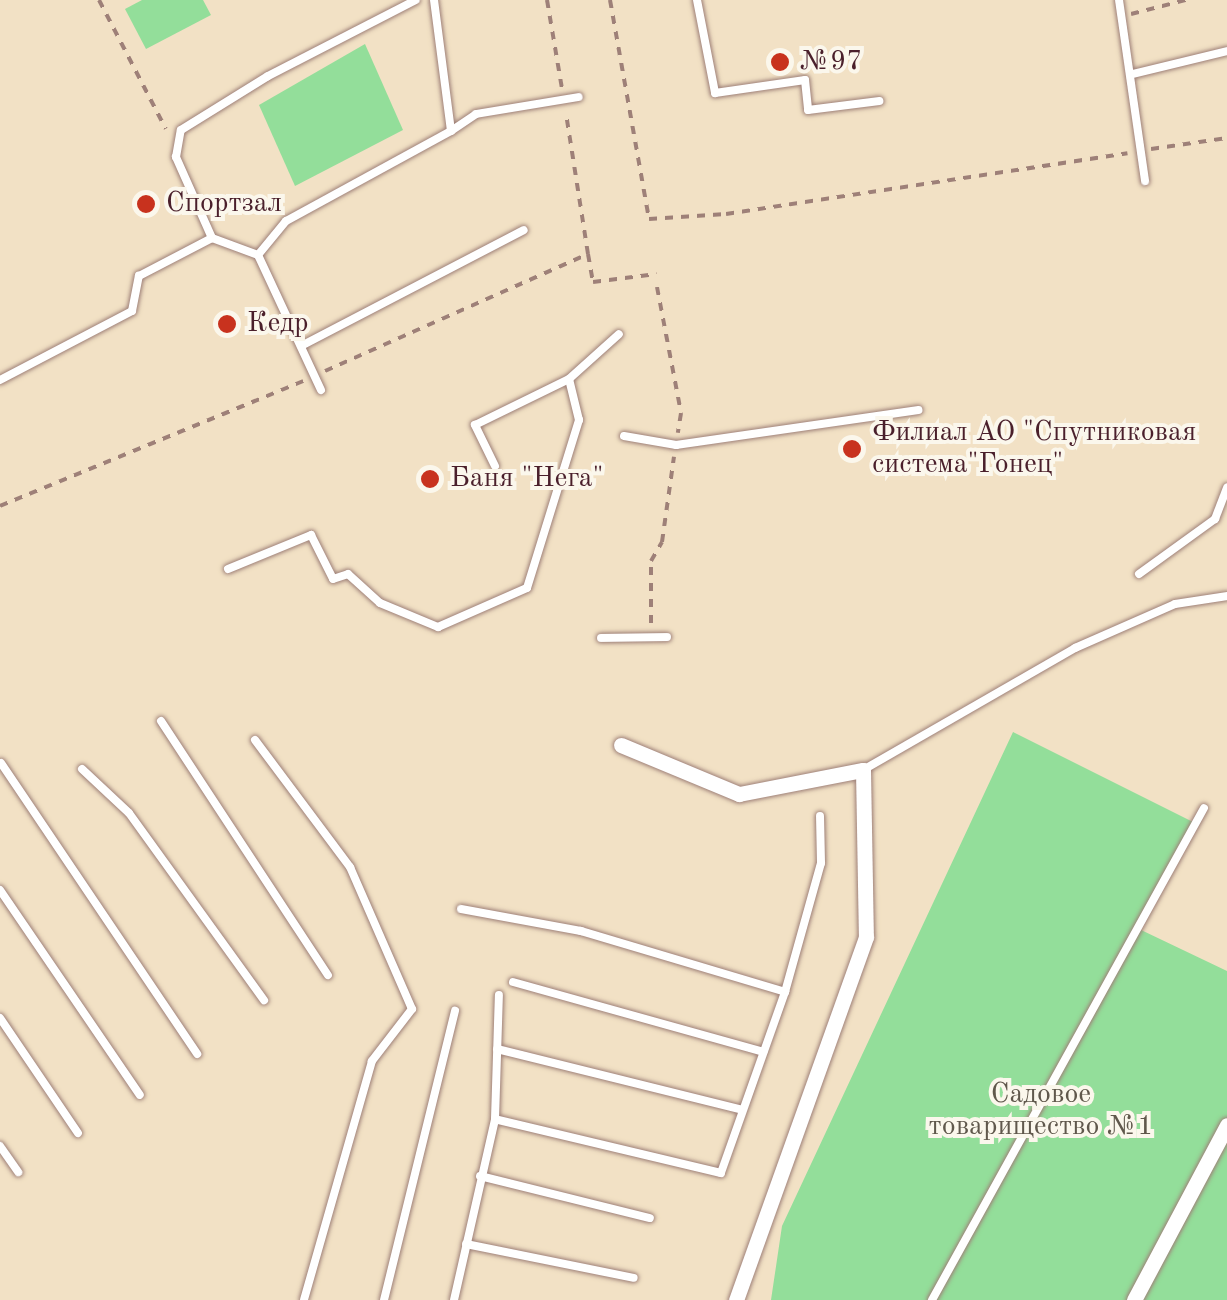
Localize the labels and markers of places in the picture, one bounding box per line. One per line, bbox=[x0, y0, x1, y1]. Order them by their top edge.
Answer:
place label: №97 bbox=[800, 45, 862, 79]
marker: №97 bbox=[769, 51, 791, 73]
place label: Спортзал bbox=[166, 187, 282, 221]
marker: Спортзал bbox=[135, 193, 157, 215]
place label: Кедр bbox=[247, 307, 308, 341]
marker: Кедр bbox=[216, 313, 238, 335]
place label: Филиал АО "Спутниковая система"Гонец" bbox=[872, 416, 1196, 482]
marker: Филиал АО "Спутниковая система"Гонец" bbox=[841, 438, 863, 460]
place label: Баня "Нега" bbox=[450, 462, 604, 496]
marker: Баня "Нега" bbox=[419, 468, 441, 490]

